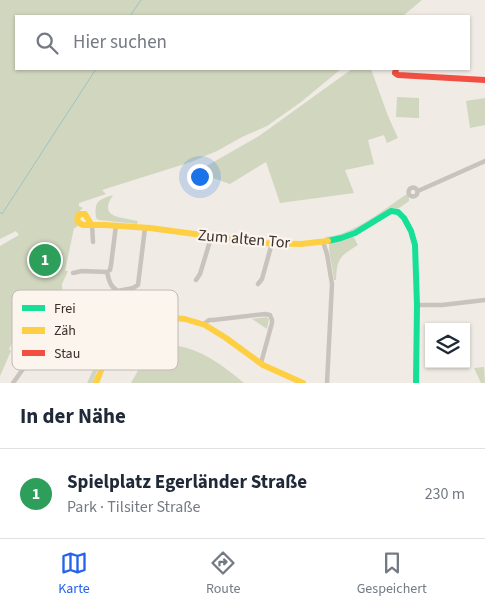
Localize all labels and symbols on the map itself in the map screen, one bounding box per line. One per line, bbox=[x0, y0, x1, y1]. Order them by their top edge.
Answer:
your location bbox=[187, 164, 213, 190]
street label: Zum alten Tor bbox=[197, 224, 291, 254]
pin: 1 bbox=[29, 241, 61, 279]
legend bbox=[12, 290, 178, 370]
text: Frei bbox=[54, 299, 76, 319]
text: Zäh bbox=[54, 321, 76, 341]
text: Stau bbox=[54, 344, 80, 364]

